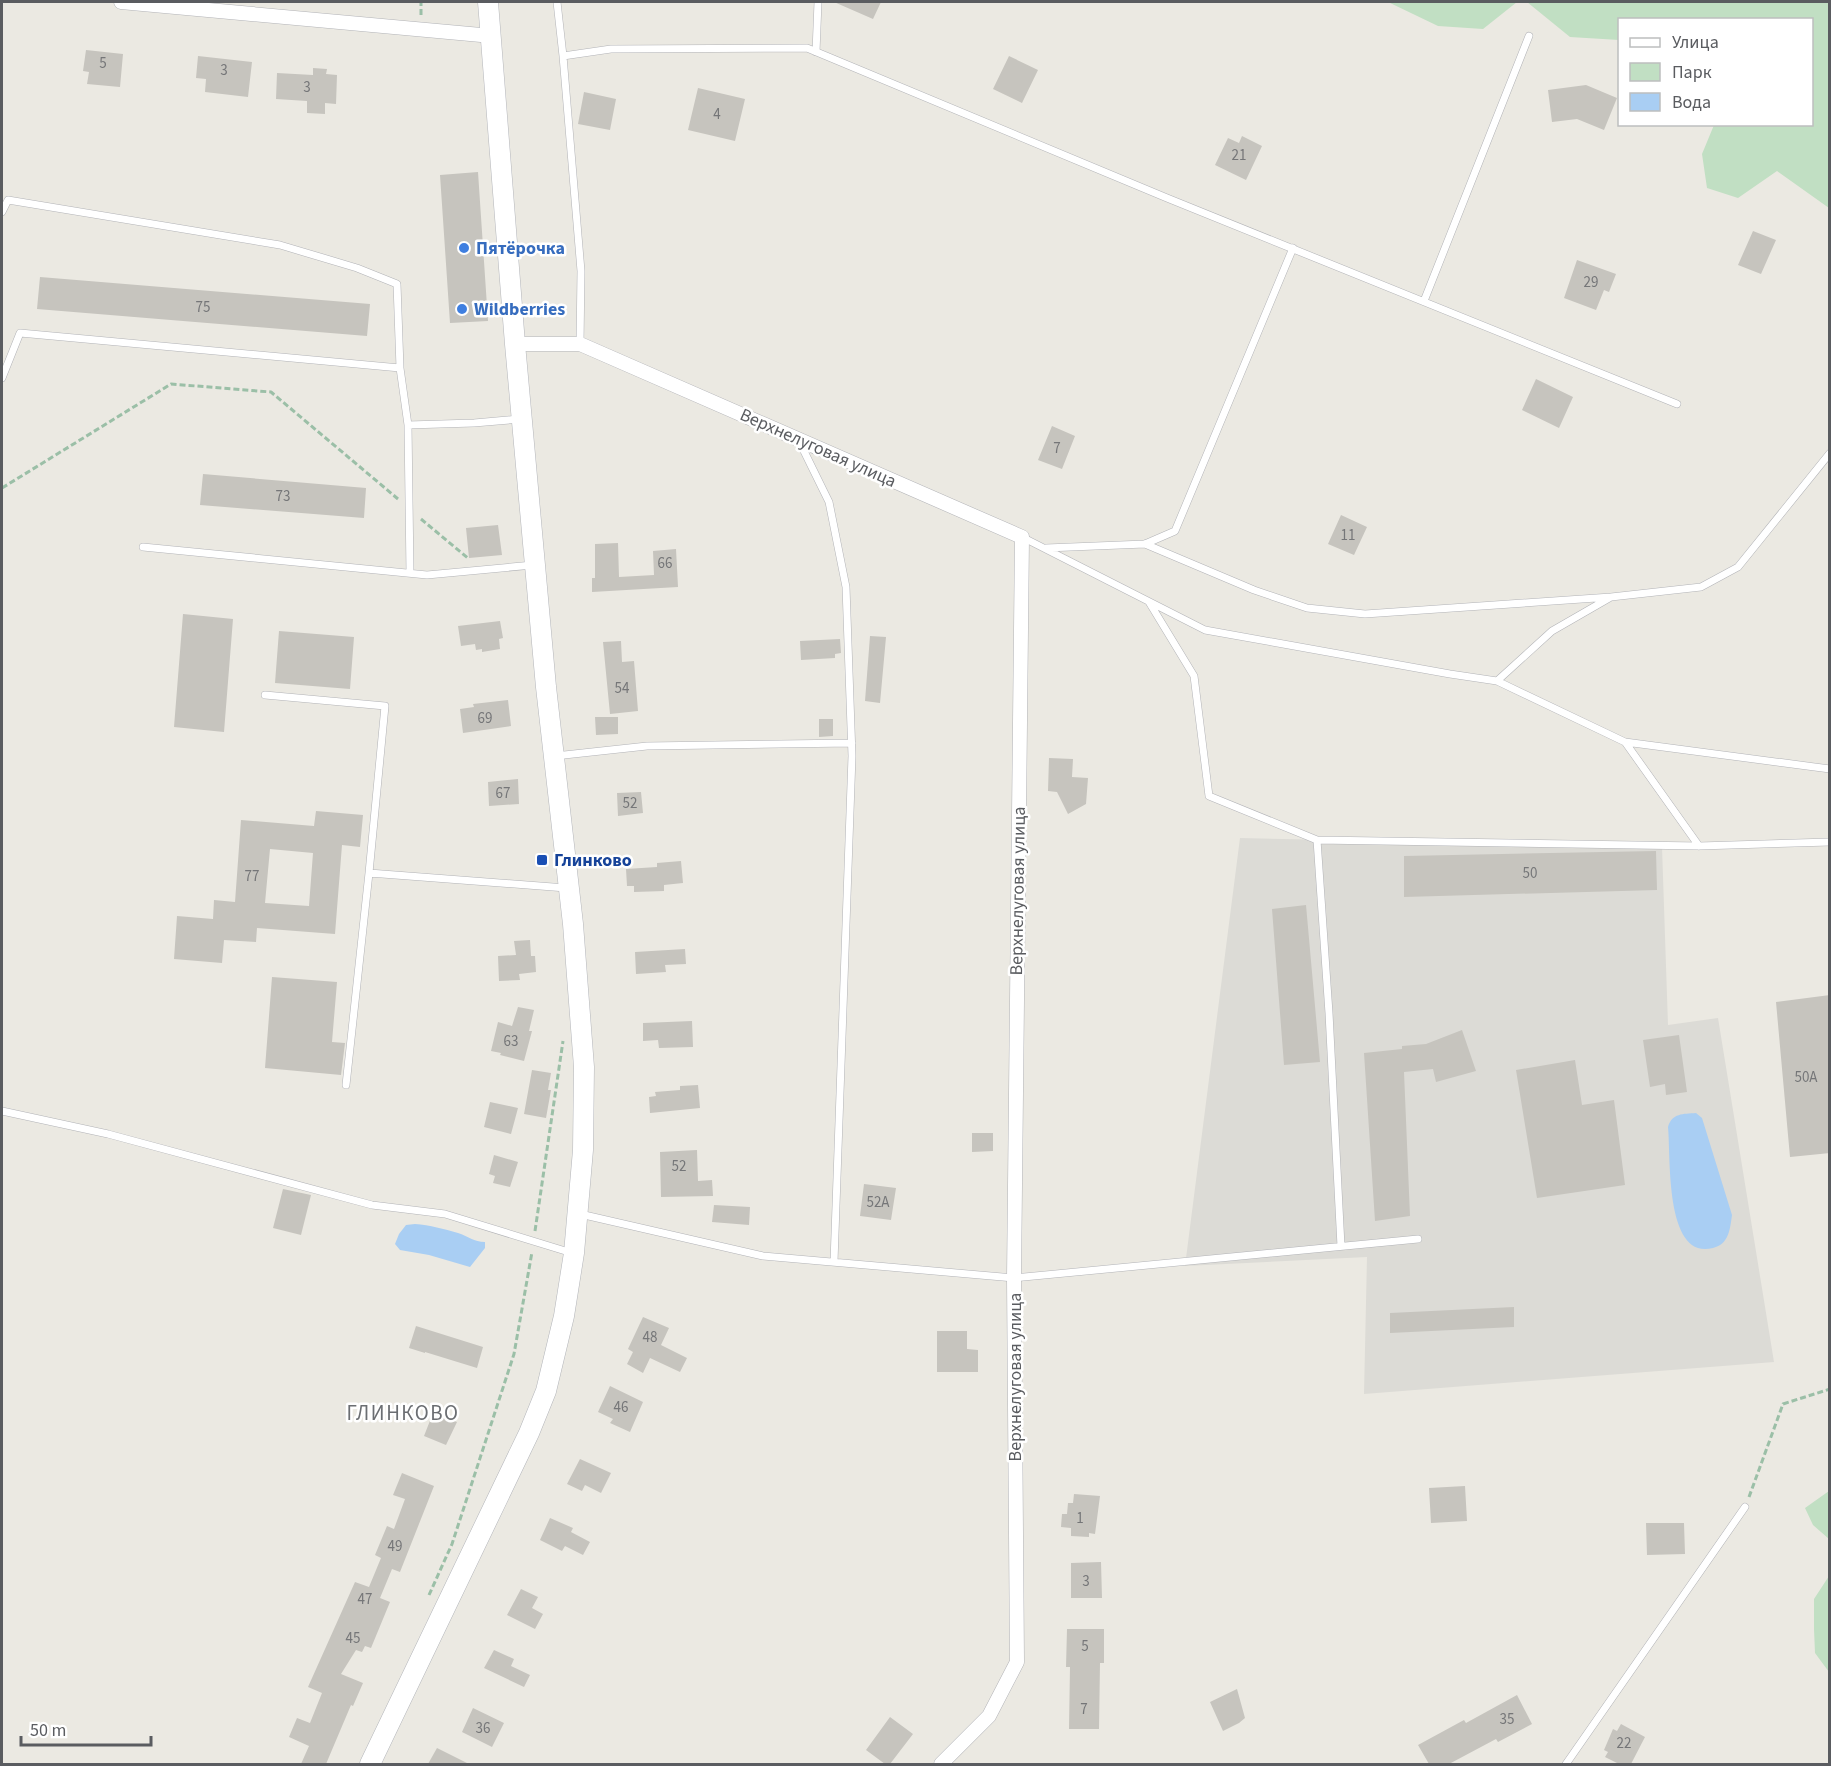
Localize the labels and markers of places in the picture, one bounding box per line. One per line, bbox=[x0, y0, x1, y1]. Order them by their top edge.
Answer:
place label: Пятёрочка bbox=[476, 236, 565, 261]
marker: Пятёрочка bbox=[457, 241, 471, 255]
place label: Wildberries bbox=[474, 297, 565, 322]
marker: Wildberries bbox=[455, 302, 469, 316]
place label: Глинково bbox=[554, 848, 632, 873]
marker: Глинково bbox=[535, 853, 549, 867]

